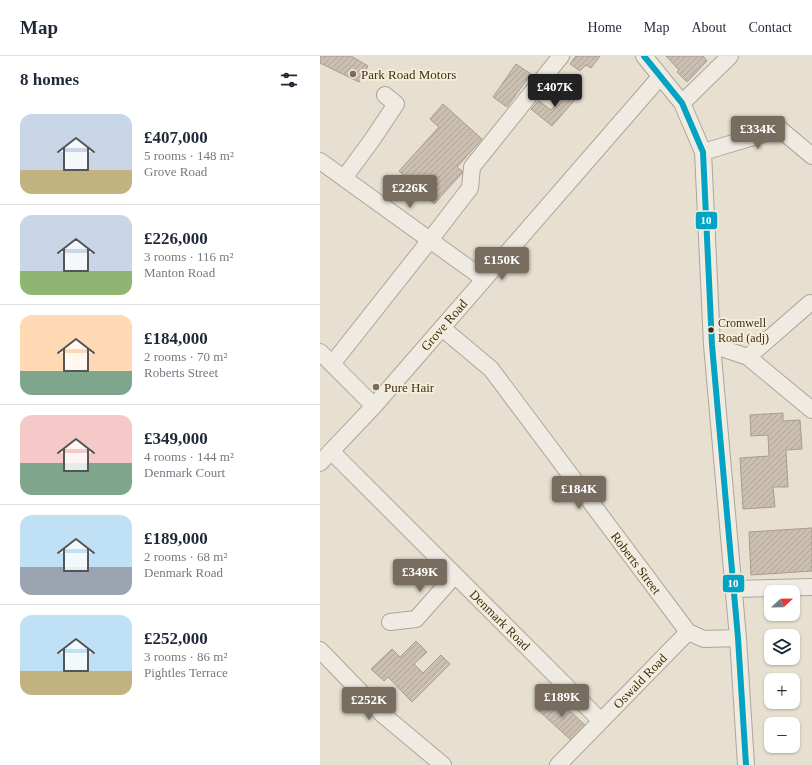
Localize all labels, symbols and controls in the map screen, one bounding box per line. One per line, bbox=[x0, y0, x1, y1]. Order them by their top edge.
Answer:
text: Map bbox=[20, 17, 58, 38]
text: Home bbox=[588, 20, 622, 35]
text: Map bbox=[644, 20, 669, 35]
text: About bbox=[691, 20, 726, 35]
text: Contact bbox=[748, 20, 792, 35]
place label: Park Road Motors bbox=[361, 67, 456, 82]
icon: filters bbox=[278, 69, 300, 91]
marker: Park Road Motors bbox=[348, 69, 358, 79]
text: 8 homes bbox=[20, 70, 79, 89]
pin: £407K bbox=[527, 74, 583, 108]
text: £407K bbox=[537, 79, 573, 94]
pin: £334K bbox=[730, 116, 786, 150]
text: £334K bbox=[740, 121, 776, 136]
text: £407,000 bbox=[144, 128, 208, 147]
icon: home bbox=[52, 130, 100, 178]
text: 5 rooms · 148 m² bbox=[144, 148, 234, 163]
text: Grove Road bbox=[144, 164, 207, 179]
pin: £226K bbox=[382, 175, 438, 209]
text: £226K bbox=[392, 180, 428, 195]
line badge: 10 bbox=[695, 211, 718, 230]
text: 10 bbox=[701, 214, 712, 226]
text: £226,000 bbox=[144, 229, 208, 248]
icon: home bbox=[52, 231, 100, 279]
pin: £150K bbox=[474, 247, 530, 281]
text: 3 rooms · 116 m² bbox=[144, 249, 233, 264]
text: £150K bbox=[484, 252, 520, 267]
text: Manton Road bbox=[144, 265, 215, 280]
street label: Grove Road bbox=[418, 296, 471, 354]
place label: Cromwell Road (adj) bbox=[718, 316, 769, 345]
marker: Cromwell Road (adj) bbox=[706, 325, 716, 335]
text: £184,000 bbox=[144, 329, 208, 348]
icon: home bbox=[52, 331, 100, 379]
text: 2 rooms · 70 m² bbox=[144, 349, 227, 364]
text: Roberts Street bbox=[144, 365, 218, 380]
place label: Pure Hair bbox=[384, 380, 435, 395]
marker: Pure Hair bbox=[371, 382, 381, 392]
text: £349,000 bbox=[144, 429, 208, 448]
icon: home bbox=[52, 431, 100, 479]
text: 4 rooms · 144 m² bbox=[144, 449, 234, 464]
text: Denmark Court bbox=[144, 465, 225, 480]
pin: £184K bbox=[551, 476, 607, 510]
text: £184K bbox=[561, 481, 597, 496]
text: £189,000 bbox=[144, 529, 208, 548]
street label: Roberts Street bbox=[608, 529, 664, 597]
icon: home bbox=[52, 531, 100, 579]
text: 2 rooms · 68 m² bbox=[144, 549, 227, 564]
pin: £349K bbox=[392, 559, 448, 593]
text: £349K bbox=[402, 564, 438, 579]
text: Denmark Road bbox=[144, 565, 223, 580]
line badge: 10 bbox=[722, 574, 745, 593]
text: 10 bbox=[728, 577, 739, 589]
north arrow bbox=[764, 585, 800, 621]
map controls bbox=[764, 585, 800, 753]
street label: Denmark Road bbox=[467, 587, 534, 654]
text: £252,000 bbox=[144, 629, 208, 648]
button: layers bbox=[764, 629, 800, 665]
icon: home bbox=[52, 631, 100, 679]
text: 3 rooms · 86 m² bbox=[144, 649, 227, 664]
street label: Oswald Road bbox=[610, 650, 670, 712]
text: Pightles Terrace bbox=[144, 665, 228, 680]
button: + bbox=[764, 673, 800, 709]
pin: £189K bbox=[534, 684, 590, 718]
pin: £252K bbox=[341, 687, 397, 721]
text: £189K bbox=[544, 689, 580, 704]
text: £252K bbox=[351, 692, 387, 707]
button: − bbox=[764, 717, 800, 753]

